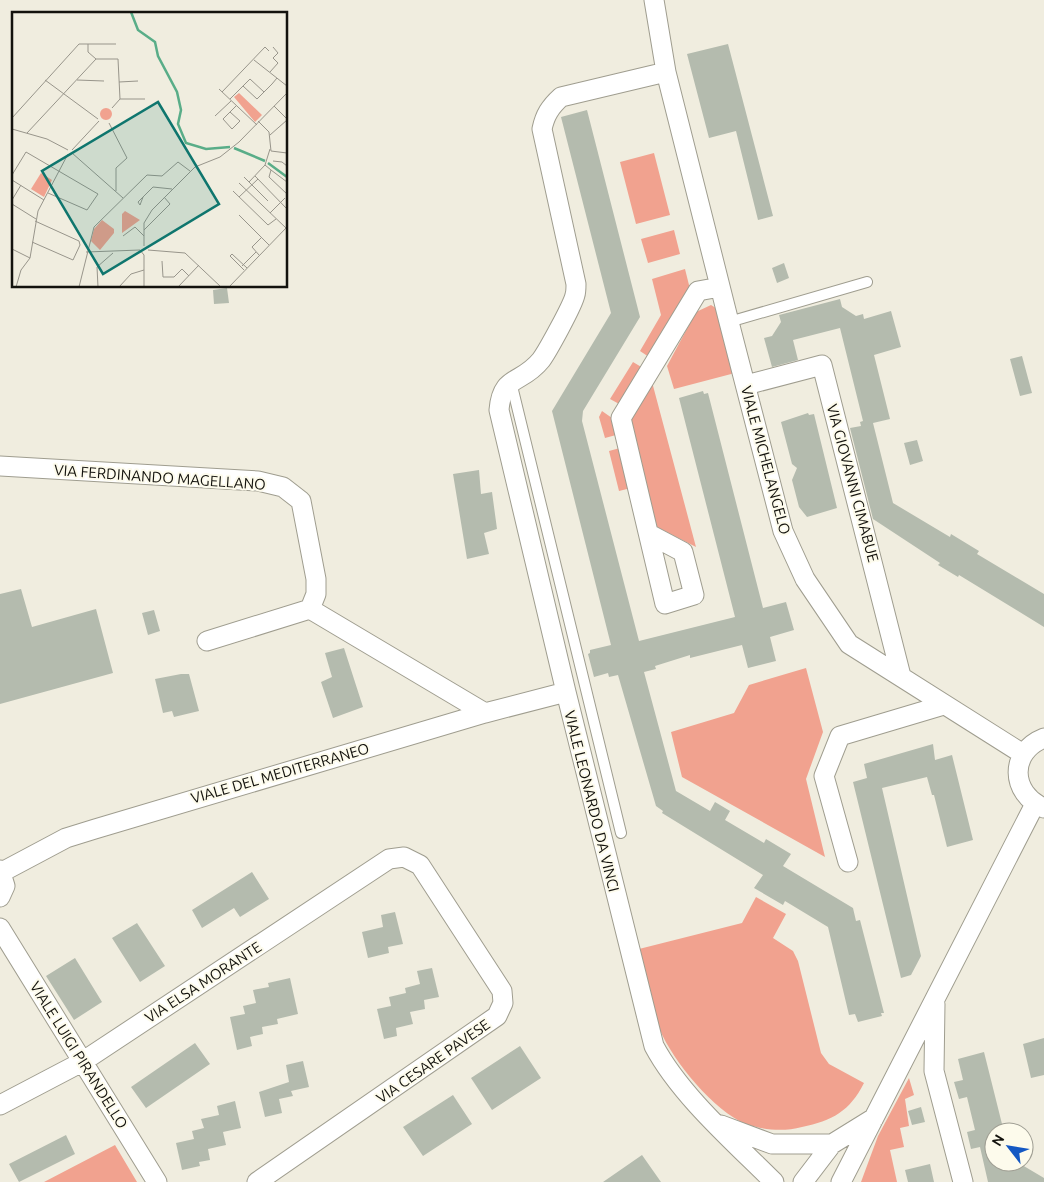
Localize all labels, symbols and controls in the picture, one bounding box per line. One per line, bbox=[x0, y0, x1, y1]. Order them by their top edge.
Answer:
inset map bbox=[12, 12, 288, 288]
street label: VIALE MICHELANGELO bbox=[738, 384, 794, 536]
street label: VIA GIOVANNI CIMABUE bbox=[824, 402, 882, 564]
street label: VIA FERDINANDO MAGELLANO bbox=[54, 461, 266, 493]
street label: VIALE LEONARDO DA VINCI bbox=[561, 709, 623, 893]
street label: VIALE DEL MEDITERRANEO bbox=[189, 739, 371, 807]
street label: VIA ELSA MORANTE bbox=[142, 938, 264, 1026]
street label: VIALE LUIGI PIRANDELLO bbox=[27, 978, 131, 1132]
street label: VIA CESARE PAVESE bbox=[373, 1015, 493, 1107]
north arrow bbox=[984, 1122, 1034, 1172]
text: N bbox=[988, 1132, 1007, 1149]

